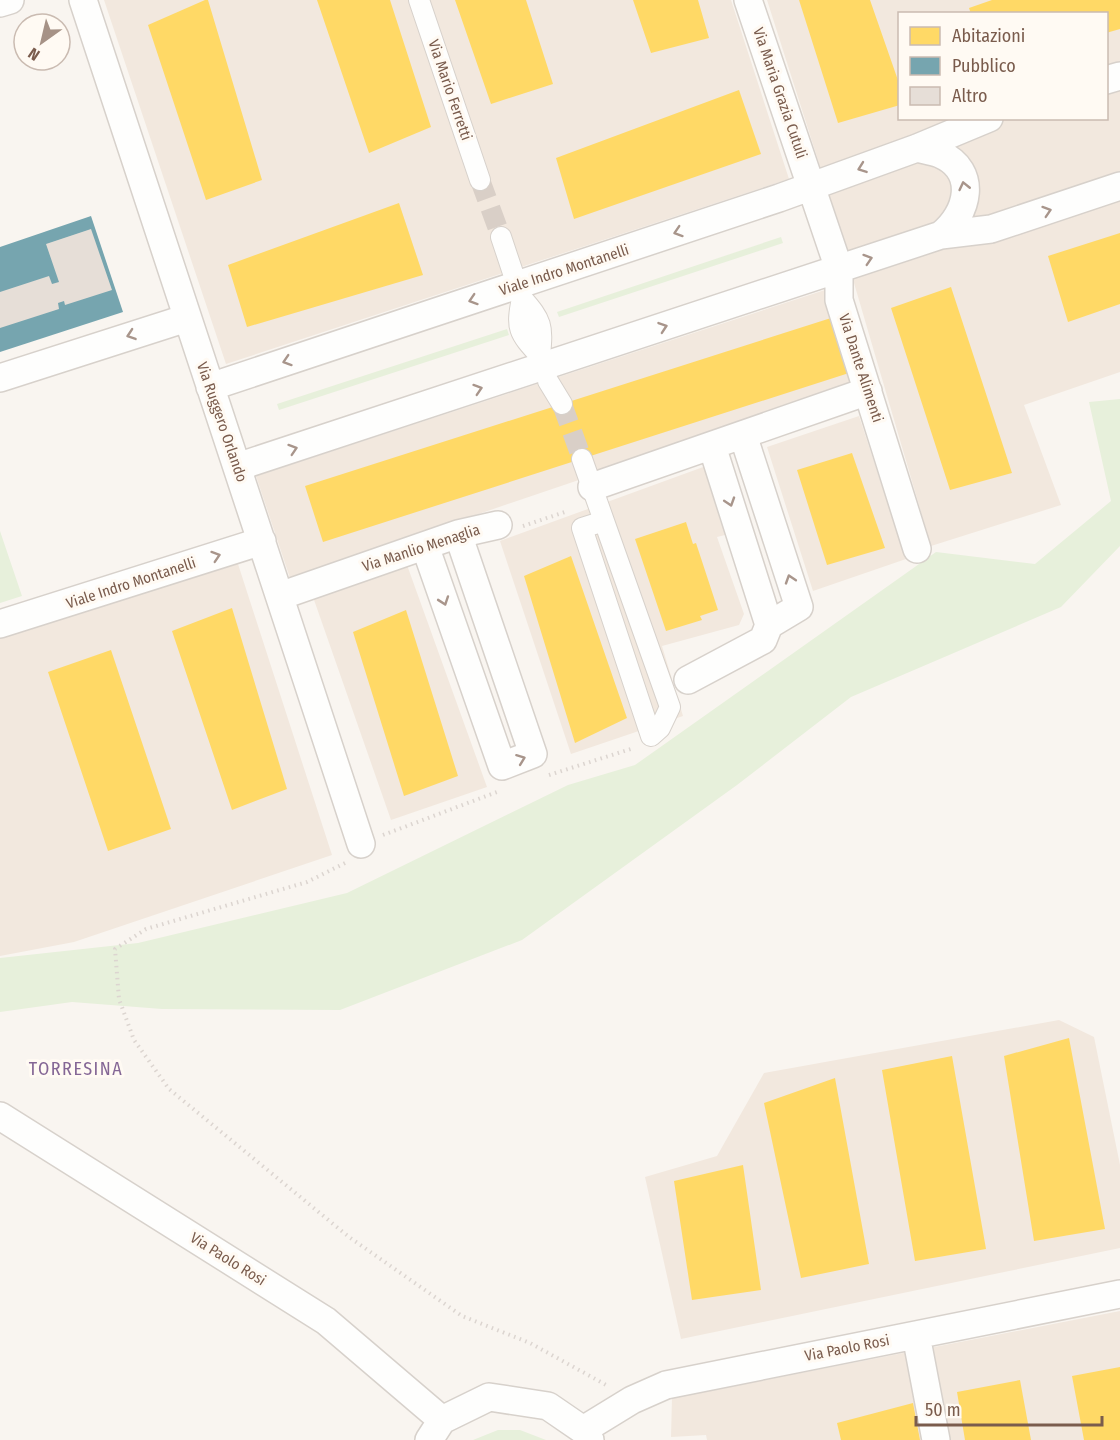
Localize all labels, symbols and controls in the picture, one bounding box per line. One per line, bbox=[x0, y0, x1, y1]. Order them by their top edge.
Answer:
north arrow bbox=[12, 12, 72, 72]
legend bbox=[898, 12, 1108, 120]
street label: Via Maria Grazia Cutuli bbox=[749, 25, 811, 161]
text: Abitazioni bbox=[952, 25, 1025, 47]
street label: Via Mario Ferretti bbox=[424, 37, 476, 143]
text: N bbox=[25, 43, 43, 65]
text: Pubblico bbox=[952, 55, 1016, 77]
text: Altro bbox=[952, 85, 987, 107]
one-way arrow bbox=[857, 161, 868, 174]
one-way arrow bbox=[959, 181, 972, 191]
one-way arrow bbox=[1041, 205, 1052, 218]
one-way arrow bbox=[673, 225, 684, 237]
street label: Viale Indro Montanelli bbox=[497, 241, 631, 299]
one-way arrow bbox=[862, 254, 873, 266]
one-way arrow bbox=[468, 293, 479, 305]
street label: Via Dante Alimenti bbox=[835, 312, 887, 424]
one-way arrow bbox=[657, 322, 668, 334]
one-way arrow bbox=[126, 328, 137, 341]
one-way arrow bbox=[282, 354, 293, 366]
street label: Via Ruggero Orlando bbox=[193, 360, 251, 484]
one-way arrow bbox=[472, 383, 483, 396]
one-way arrow bbox=[287, 444, 298, 457]
one-way arrow bbox=[722, 496, 735, 507]
street label: Via Manlio Menaglia bbox=[360, 520, 482, 576]
one-way arrow bbox=[210, 551, 221, 563]
street label: Viale Indro Montanelli bbox=[64, 554, 198, 612]
one-way arrow bbox=[785, 574, 797, 585]
one-way arrow bbox=[437, 595, 450, 606]
one-way arrow bbox=[515, 754, 526, 766]
district label: TORRESINA bbox=[29, 1058, 123, 1080]
street label: Via Paolo Rosi bbox=[187, 1229, 269, 1289]
street label: Via Paolo Rosi bbox=[803, 1331, 891, 1365]
scale bar bbox=[916, 1389, 1102, 1427]
text: 50 m bbox=[925, 1399, 961, 1421]

